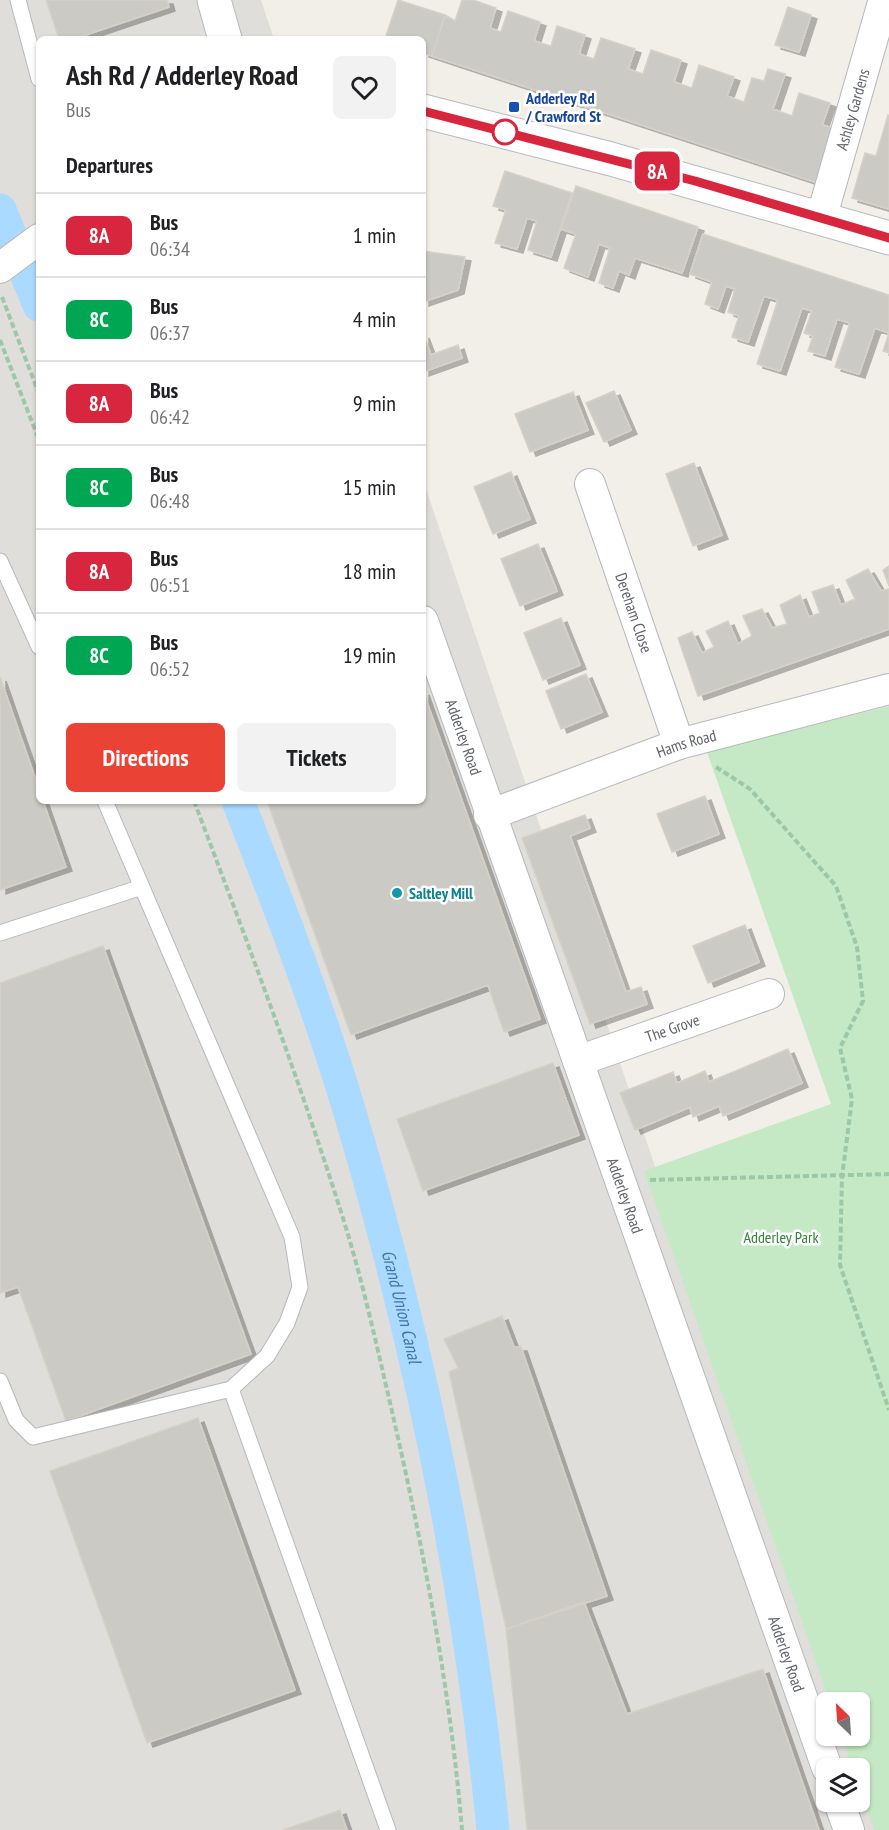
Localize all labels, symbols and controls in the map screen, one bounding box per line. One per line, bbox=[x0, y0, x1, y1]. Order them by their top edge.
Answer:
text: Ash Rd / Adderley Road bbox=[66, 56, 298, 93]
button: heart bbox=[333, 56, 396, 119]
street label: Ashley Gardens bbox=[831, 66, 874, 152]
place label: Adderley Rd / Crawford St bbox=[525, 88, 601, 126]
text: Bus bbox=[66, 97, 91, 123]
marker: Adderley Rd / Crawford St bbox=[507, 100, 521, 114]
unlabelled marker bbox=[492, 119, 518, 145]
text: Departures bbox=[66, 151, 153, 179]
line badge: 8A bbox=[630, 152, 684, 190]
text: 8A bbox=[647, 158, 667, 185]
text: Bus bbox=[150, 208, 178, 236]
text: 1 min bbox=[353, 221, 396, 249]
text: 8A bbox=[89, 222, 109, 249]
text: 06:34 bbox=[150, 236, 190, 262]
text: Bus bbox=[150, 292, 178, 320]
text: 4 min bbox=[353, 305, 396, 333]
text: 8C bbox=[89, 306, 109, 333]
text: 06:37 bbox=[150, 320, 190, 346]
text: Bus bbox=[150, 376, 178, 404]
text: 9 min bbox=[353, 389, 396, 417]
text: 8A bbox=[89, 390, 109, 417]
text: 06:42 bbox=[150, 404, 190, 430]
text: Bus bbox=[150, 460, 178, 488]
text: 15 min bbox=[343, 473, 396, 501]
text: 8C bbox=[89, 474, 109, 501]
text: 06:48 bbox=[150, 488, 190, 514]
text: Bus bbox=[150, 544, 178, 572]
text: 18 min bbox=[343, 557, 396, 585]
text: 8A bbox=[89, 558, 109, 585]
street label: Dereham Close bbox=[611, 570, 657, 655]
text: 06:51 bbox=[150, 572, 190, 598]
text: Bus bbox=[150, 628, 178, 656]
text: 19 min bbox=[343, 641, 396, 669]
text: 8C bbox=[89, 642, 109, 669]
text: 06:52 bbox=[150, 656, 190, 682]
street label: Adderley Road bbox=[441, 697, 486, 778]
button: Directions bbox=[66, 723, 225, 792]
button: Tickets bbox=[237, 723, 396, 792]
street label: Hams Road bbox=[653, 725, 718, 762]
place label: Saltley Mill bbox=[409, 883, 473, 903]
marker: Saltley Mill bbox=[390, 886, 404, 900]
street label: The Grove bbox=[643, 1009, 702, 1047]
street label: Adderley Road bbox=[603, 1155, 648, 1236]
park label: Adderley Park bbox=[743, 1227, 819, 1247]
water label: Grand Union Canal bbox=[377, 1247, 428, 1367]
street label: Adderley Road bbox=[764, 1613, 809, 1694]
north arrow bbox=[816, 1692, 870, 1746]
map controls bbox=[816, 1692, 870, 1812]
button: layers bbox=[816, 1758, 870, 1812]

